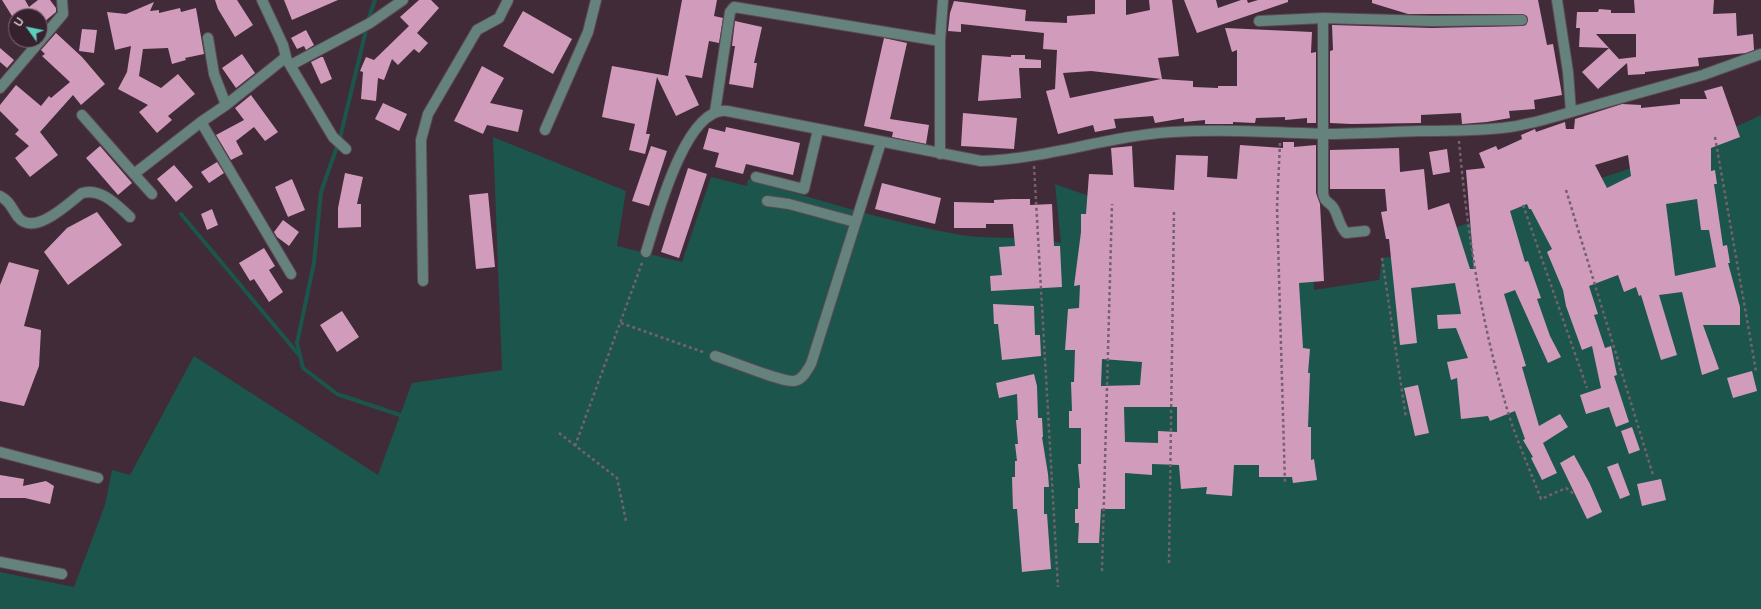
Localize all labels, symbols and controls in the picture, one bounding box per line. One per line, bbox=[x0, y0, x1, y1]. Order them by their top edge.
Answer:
north arrow bbox=[8, 8, 48, 48]
text: U bbox=[11, 15, 27, 29]

